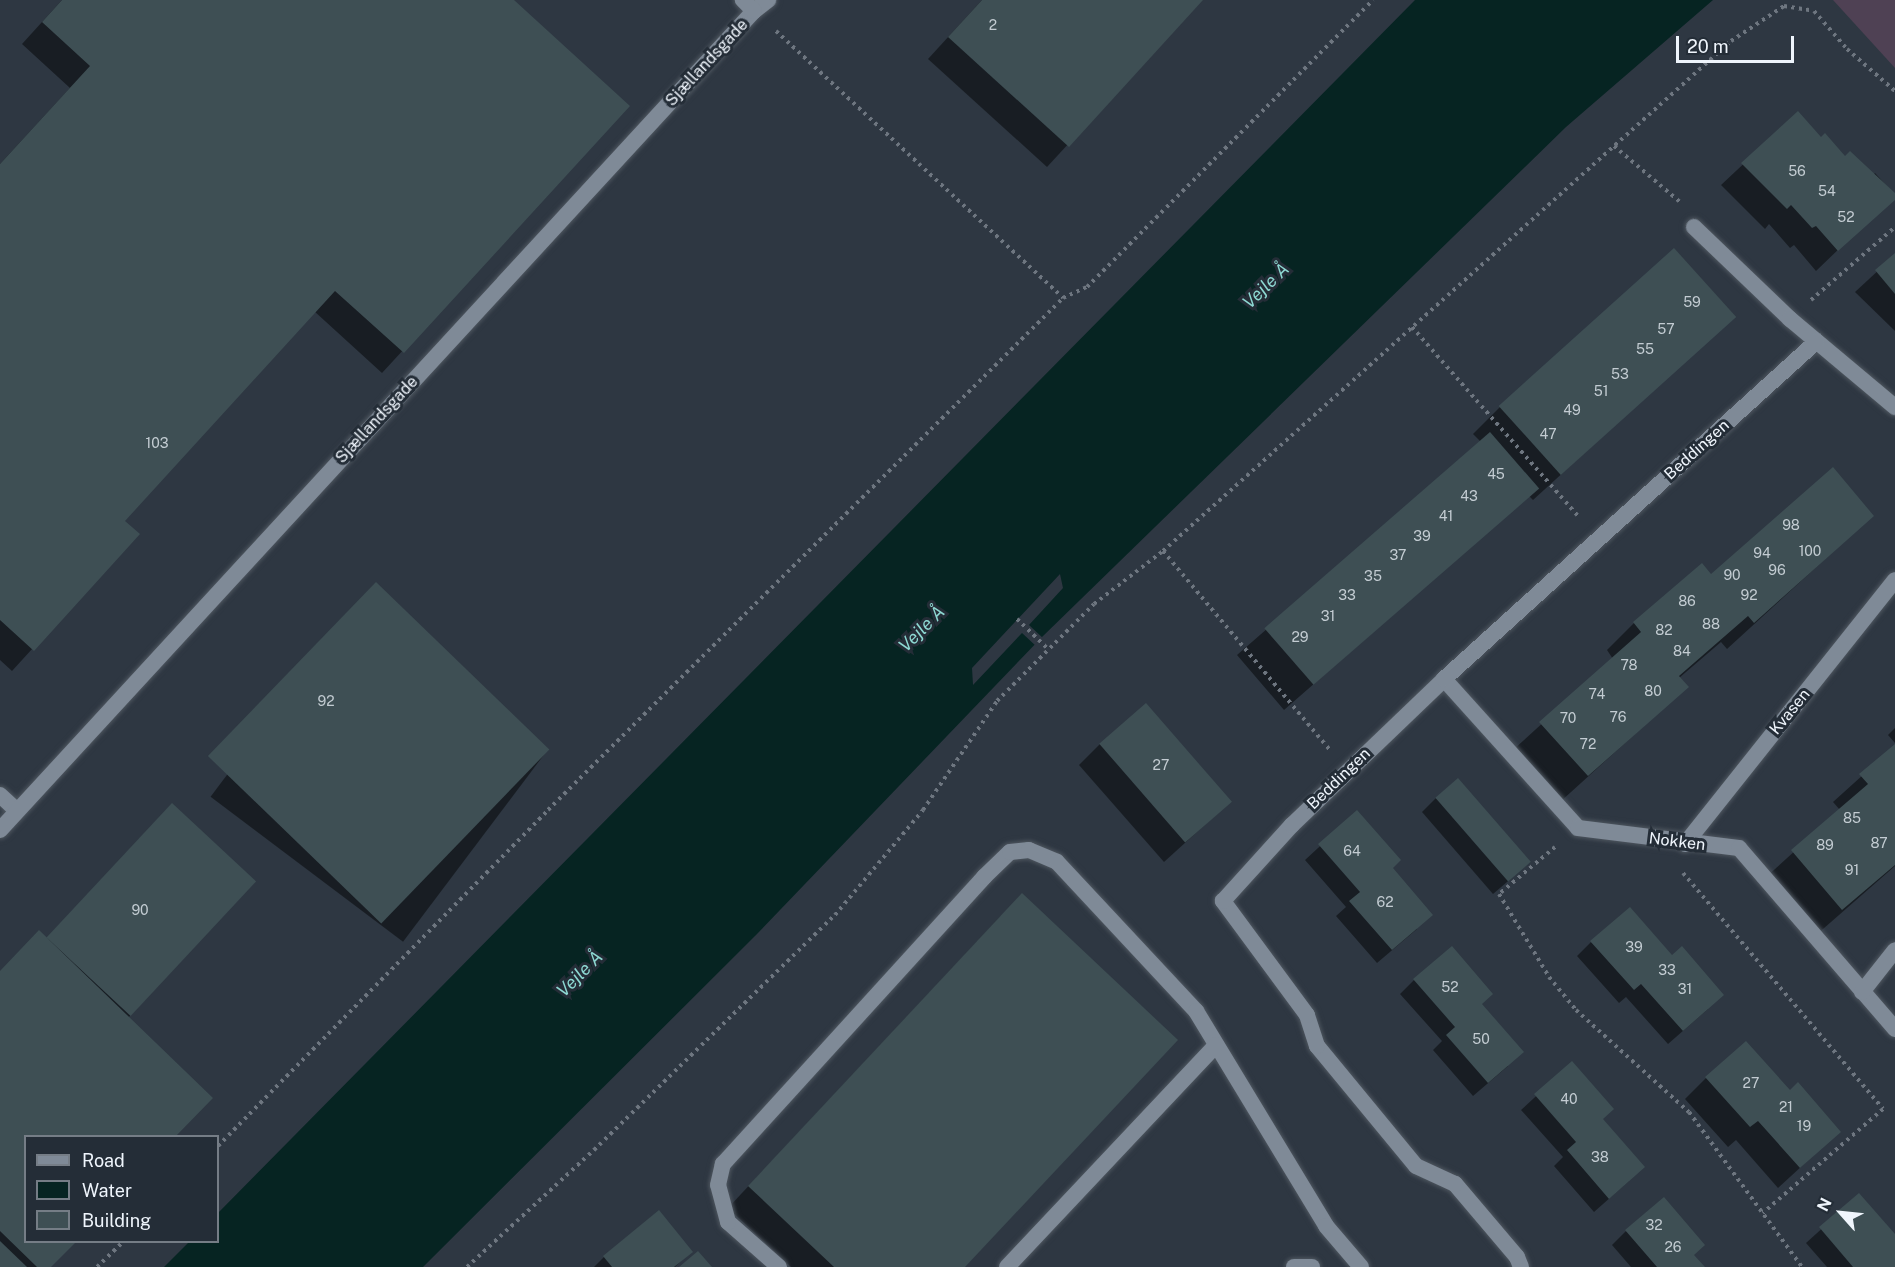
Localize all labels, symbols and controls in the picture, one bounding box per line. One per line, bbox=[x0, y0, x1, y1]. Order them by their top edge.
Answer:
street label: Sjællandsgade bbox=[662, 16, 752, 110]
house number: 2 bbox=[989, 17, 997, 33]
scale bar bbox=[1679, 24, 1798, 62]
text: 20 m bbox=[1687, 36, 1729, 57]
house number: 56 bbox=[1788, 163, 1806, 179]
house number: 54 bbox=[1818, 183, 1836, 199]
house number: 52 bbox=[1837, 209, 1855, 225]
water label: Vejle Å bbox=[1238, 259, 1294, 313]
house number: 59 bbox=[1683, 294, 1701, 310]
house number: 57 bbox=[1657, 321, 1675, 337]
house number: 55 bbox=[1636, 341, 1654, 357]
house number: 53 bbox=[1611, 366, 1629, 382]
street label: Sjællandsgade bbox=[332, 373, 422, 467]
house number: 51 bbox=[1594, 383, 1608, 399]
house number: 49 bbox=[1563, 402, 1581, 418]
street label: Beddingen bbox=[1661, 416, 1733, 484]
house number: 47 bbox=[1539, 426, 1557, 442]
house number: 103 bbox=[146, 435, 168, 451]
house number: 45 bbox=[1487, 466, 1505, 482]
house number: 43 bbox=[1460, 488, 1478, 504]
house number: 41 bbox=[1439, 508, 1453, 524]
house number: 98 bbox=[1782, 517, 1800, 533]
house number: 39 bbox=[1413, 528, 1431, 544]
house number: 100 bbox=[1799, 543, 1821, 559]
house number: 94 bbox=[1753, 545, 1771, 561]
house number: 37 bbox=[1390, 547, 1406, 563]
house number: 96 bbox=[1768, 562, 1786, 578]
house number: 90 bbox=[1723, 567, 1741, 583]
house number: 35 bbox=[1364, 568, 1382, 584]
house number: 33 bbox=[1338, 587, 1356, 603]
house number: 92 bbox=[1740, 587, 1758, 603]
house number: 86 bbox=[1678, 593, 1696, 609]
water label: Vejle Å bbox=[894, 601, 950, 657]
house number: 31 bbox=[1321, 608, 1335, 624]
house number: 88 bbox=[1702, 616, 1720, 632]
house number: 82 bbox=[1655, 622, 1673, 638]
house number: 29 bbox=[1291, 629, 1309, 645]
house number: 84 bbox=[1673, 643, 1691, 659]
house number: 78 bbox=[1620, 657, 1638, 673]
house number: 80 bbox=[1644, 683, 1662, 699]
street label: Kvasen bbox=[1766, 685, 1814, 739]
house number: 74 bbox=[1589, 686, 1605, 702]
house number: 92 bbox=[317, 693, 335, 709]
house number: 76 bbox=[1610, 709, 1626, 725]
house number: 70 bbox=[1560, 710, 1576, 726]
house number: 72 bbox=[1580, 736, 1596, 752]
street label: Beddingen bbox=[1303, 744, 1375, 814]
house number: 27 bbox=[1153, 757, 1169, 773]
house number: 85 bbox=[1843, 810, 1861, 826]
street label: Nokken bbox=[1648, 829, 1706, 855]
house number: 87 bbox=[1870, 835, 1888, 851]
house number: 89 bbox=[1816, 837, 1834, 853]
house number: 64 bbox=[1343, 843, 1361, 859]
house number: 91 bbox=[1845, 862, 1859, 878]
house number: 62 bbox=[1376, 894, 1394, 910]
house number: 90 bbox=[131, 902, 149, 918]
house number: 39 bbox=[1625, 939, 1643, 955]
water label: Vejle Å bbox=[552, 946, 608, 1002]
house number: 33 bbox=[1658, 962, 1676, 978]
house number: 52 bbox=[1441, 979, 1459, 995]
house number: 31 bbox=[1678, 981, 1692, 997]
house number: 50 bbox=[1472, 1031, 1490, 1047]
house number: 27 bbox=[1743, 1075, 1759, 1091]
house number: 40 bbox=[1560, 1091, 1578, 1107]
house number: 21 bbox=[1779, 1099, 1793, 1115]
house number: 19 bbox=[1797, 1118, 1811, 1134]
legend bbox=[24, 1135, 219, 1243]
house number: 38 bbox=[1591, 1149, 1609, 1165]
text: Road bbox=[82, 1150, 125, 1171]
text: Water bbox=[82, 1180, 132, 1201]
north arrow bbox=[1811, 1183, 1871, 1243]
text: N bbox=[1813, 1195, 1836, 1214]
text: Building bbox=[82, 1210, 151, 1231]
house number: 32 bbox=[1645, 1217, 1663, 1233]
house number: 26 bbox=[1664, 1239, 1682, 1255]

